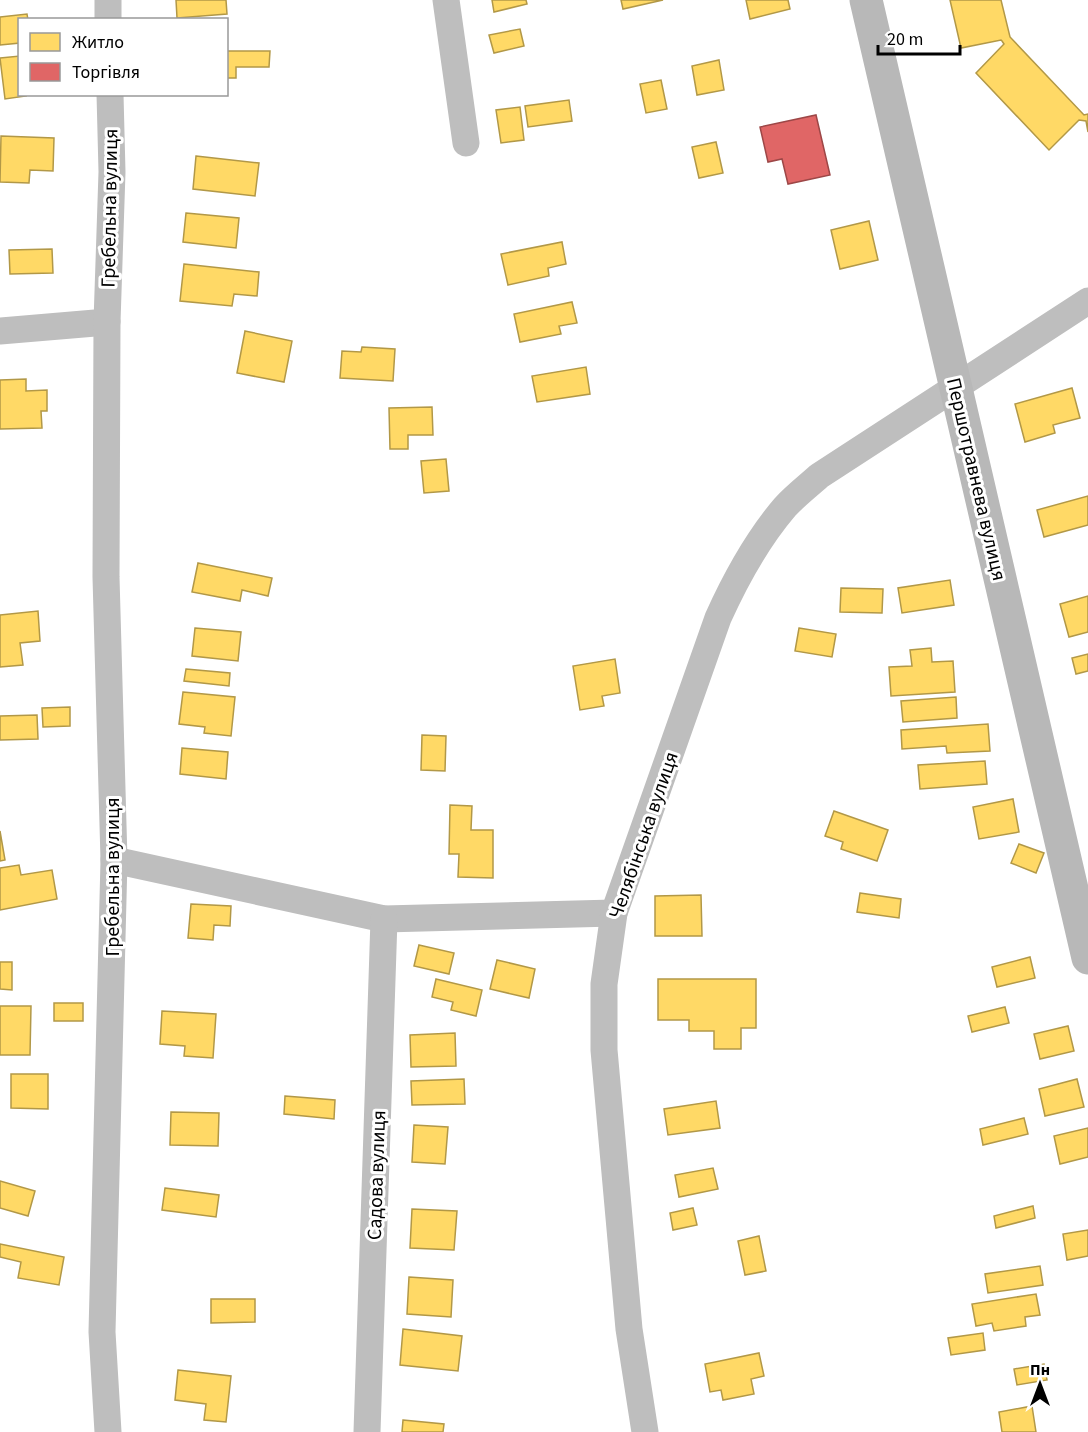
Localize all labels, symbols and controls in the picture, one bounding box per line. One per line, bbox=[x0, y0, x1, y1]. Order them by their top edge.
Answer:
legend bbox=[18, 18, 228, 96]
scale bar bbox=[878, 18, 960, 56]
text: 20 m bbox=[887, 27, 923, 52]
text: Житло bbox=[72, 30, 124, 55]
text: Торгівля bbox=[72, 60, 140, 85]
street label: Гребельна вулиця bbox=[95, 128, 125, 288]
street label: Першотравнева вулиця bbox=[939, 375, 1013, 584]
street label: Челябінська вулиця bbox=[602, 748, 686, 923]
street label: Гребельна вулиця bbox=[99, 797, 127, 957]
street label: Садова вулиця bbox=[361, 1110, 393, 1240]
north arrow bbox=[1010, 1354, 1070, 1414]
text: Пн bbox=[1030, 1359, 1050, 1381]

